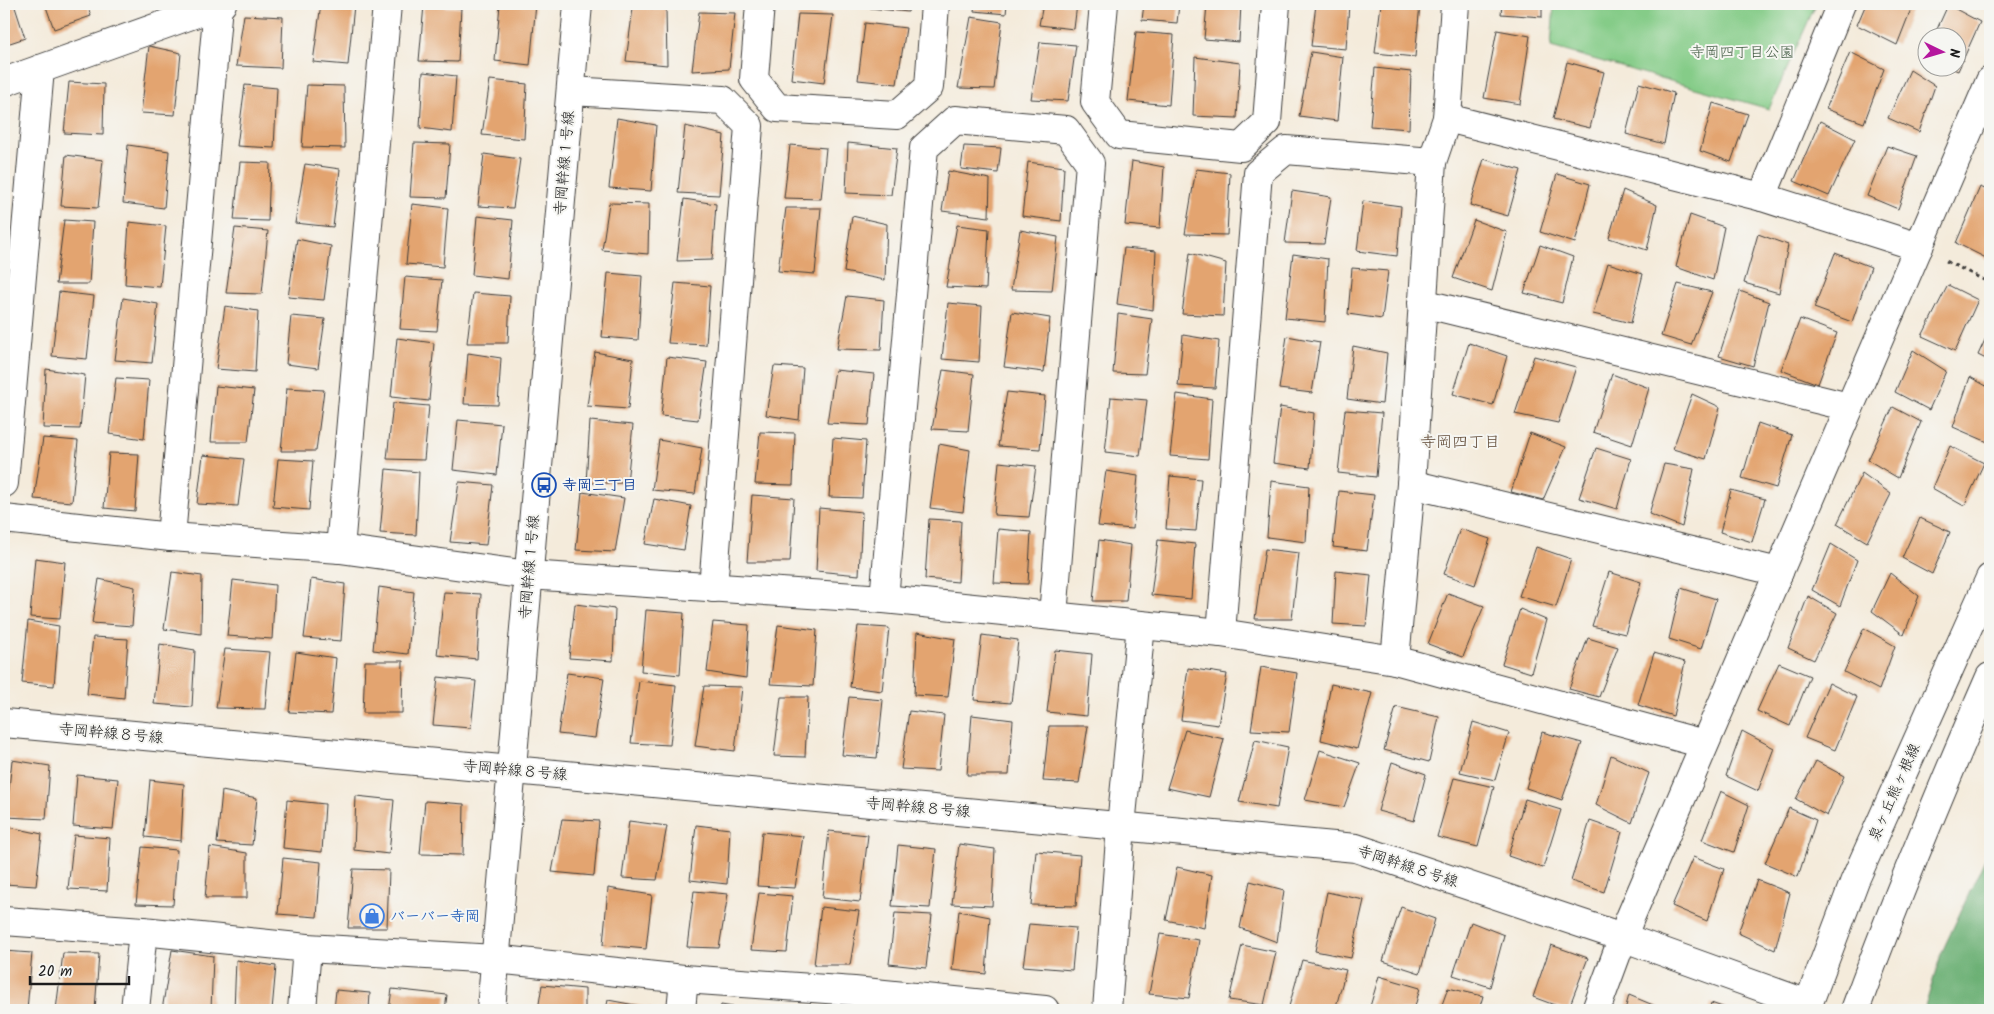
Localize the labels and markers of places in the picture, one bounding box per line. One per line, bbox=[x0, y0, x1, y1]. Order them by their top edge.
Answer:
bus stop icon: 寺岡三丁目 bbox=[531, 472, 557, 498]
place label: 寺岡三丁目 bbox=[562, 474, 637, 498]
shop icon: バーバー寺岡 bbox=[359, 903, 385, 929]
place label: バーバー寺岡 bbox=[390, 905, 480, 929]

